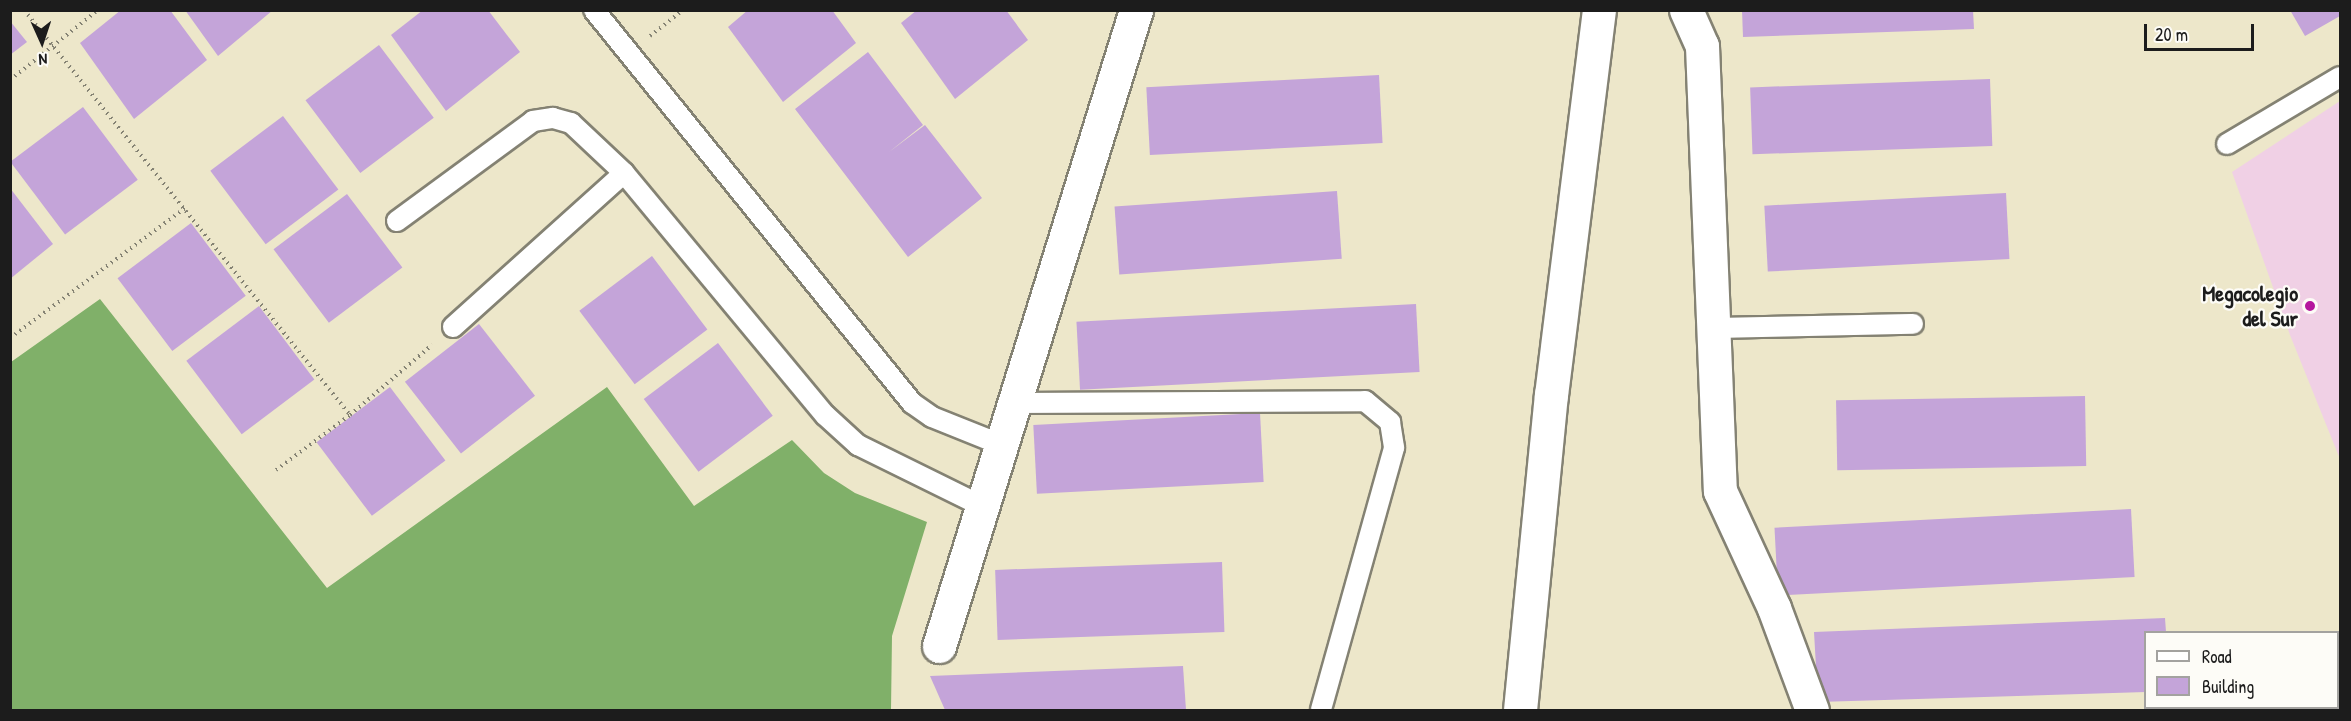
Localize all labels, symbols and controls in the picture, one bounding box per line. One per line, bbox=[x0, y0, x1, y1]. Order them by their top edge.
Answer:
north arrow bbox=[12, 12, 72, 72]
scale bar bbox=[2147, 12, 2256, 50]
text: 20 m bbox=[2155, 22, 2188, 47]
text: N bbox=[38, 49, 48, 71]
place label: Megacolegio del Sur bbox=[2202, 280, 2298, 332]
marker: Megacolegio del Sur bbox=[2303, 299, 2317, 313]
legend bbox=[2144, 631, 2339, 709]
text: Road bbox=[2202, 644, 2232, 669]
text: Building bbox=[2202, 674, 2254, 699]

